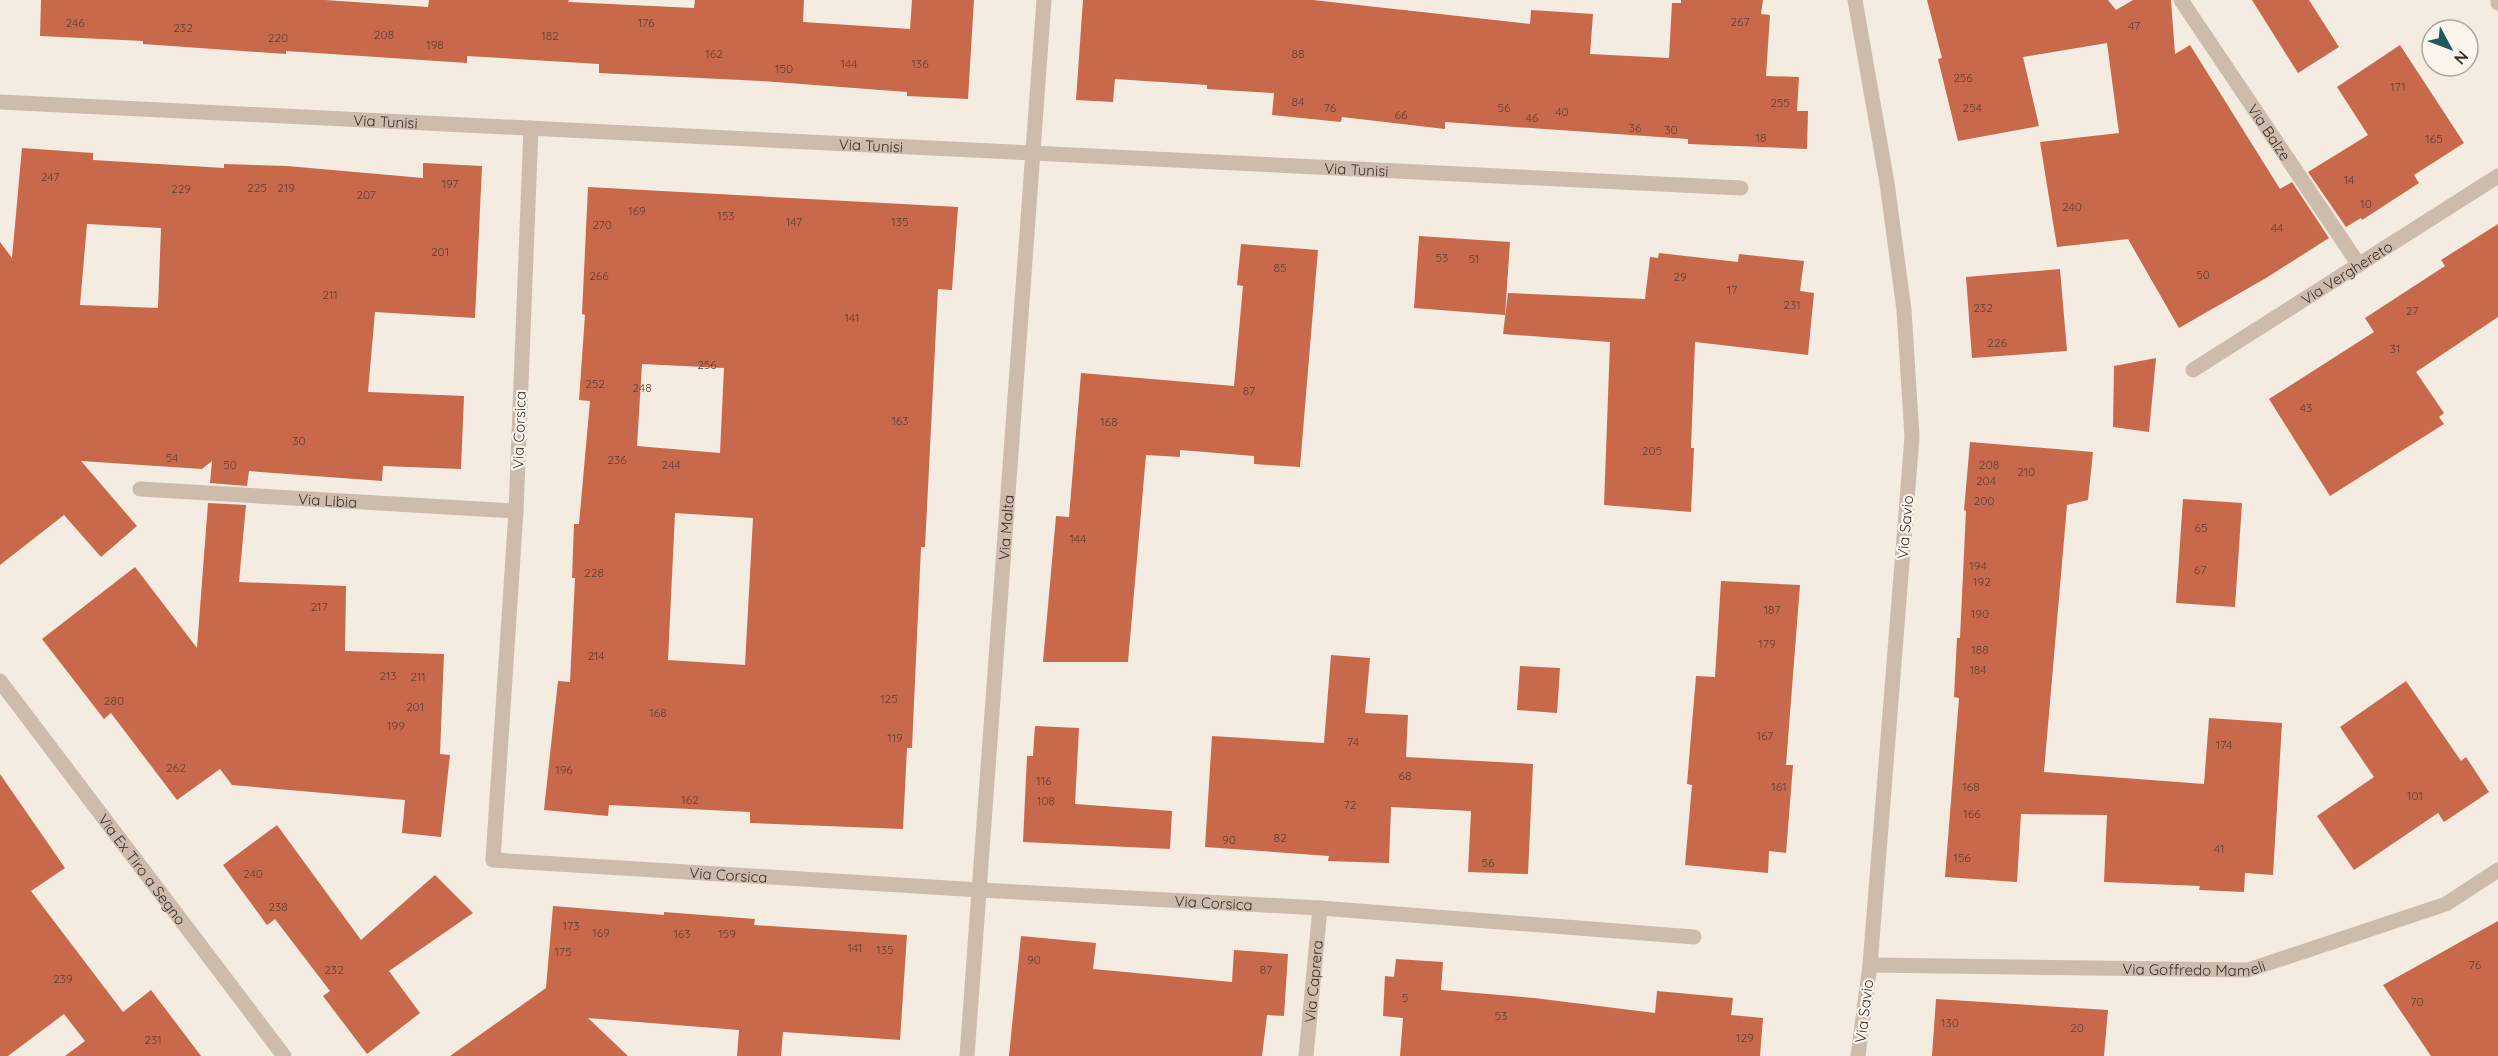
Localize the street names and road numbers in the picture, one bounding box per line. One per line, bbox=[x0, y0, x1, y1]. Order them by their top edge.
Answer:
street label: Via Balze bbox=[2244, 100, 2295, 164]
street label: Via Tunisi bbox=[353, 110, 418, 132]
street label: Via Tunisi bbox=[838, 134, 904, 156]
street label: Via Tunisi bbox=[1324, 158, 1389, 180]
street label: Via Verghereto bbox=[2297, 236, 2396, 308]
street label: Via Corsica bbox=[508, 391, 530, 469]
street label: Via Libia bbox=[298, 489, 358, 511]
street label: Via Malta bbox=[994, 494, 1017, 561]
street label: Via Savio bbox=[1893, 494, 1917, 560]
street label: Via Ex Tiro a Segno bbox=[94, 810, 191, 928]
street label: Via Corsica bbox=[689, 863, 768, 886]
street label: Via Corsica bbox=[1174, 891, 1253, 914]
street label: Via Caprera bbox=[1300, 939, 1326, 1024]
street label: Via Goffredo Mameli bbox=[2122, 955, 2268, 980]
street label: Via Savio bbox=[1851, 978, 1877, 1044]

